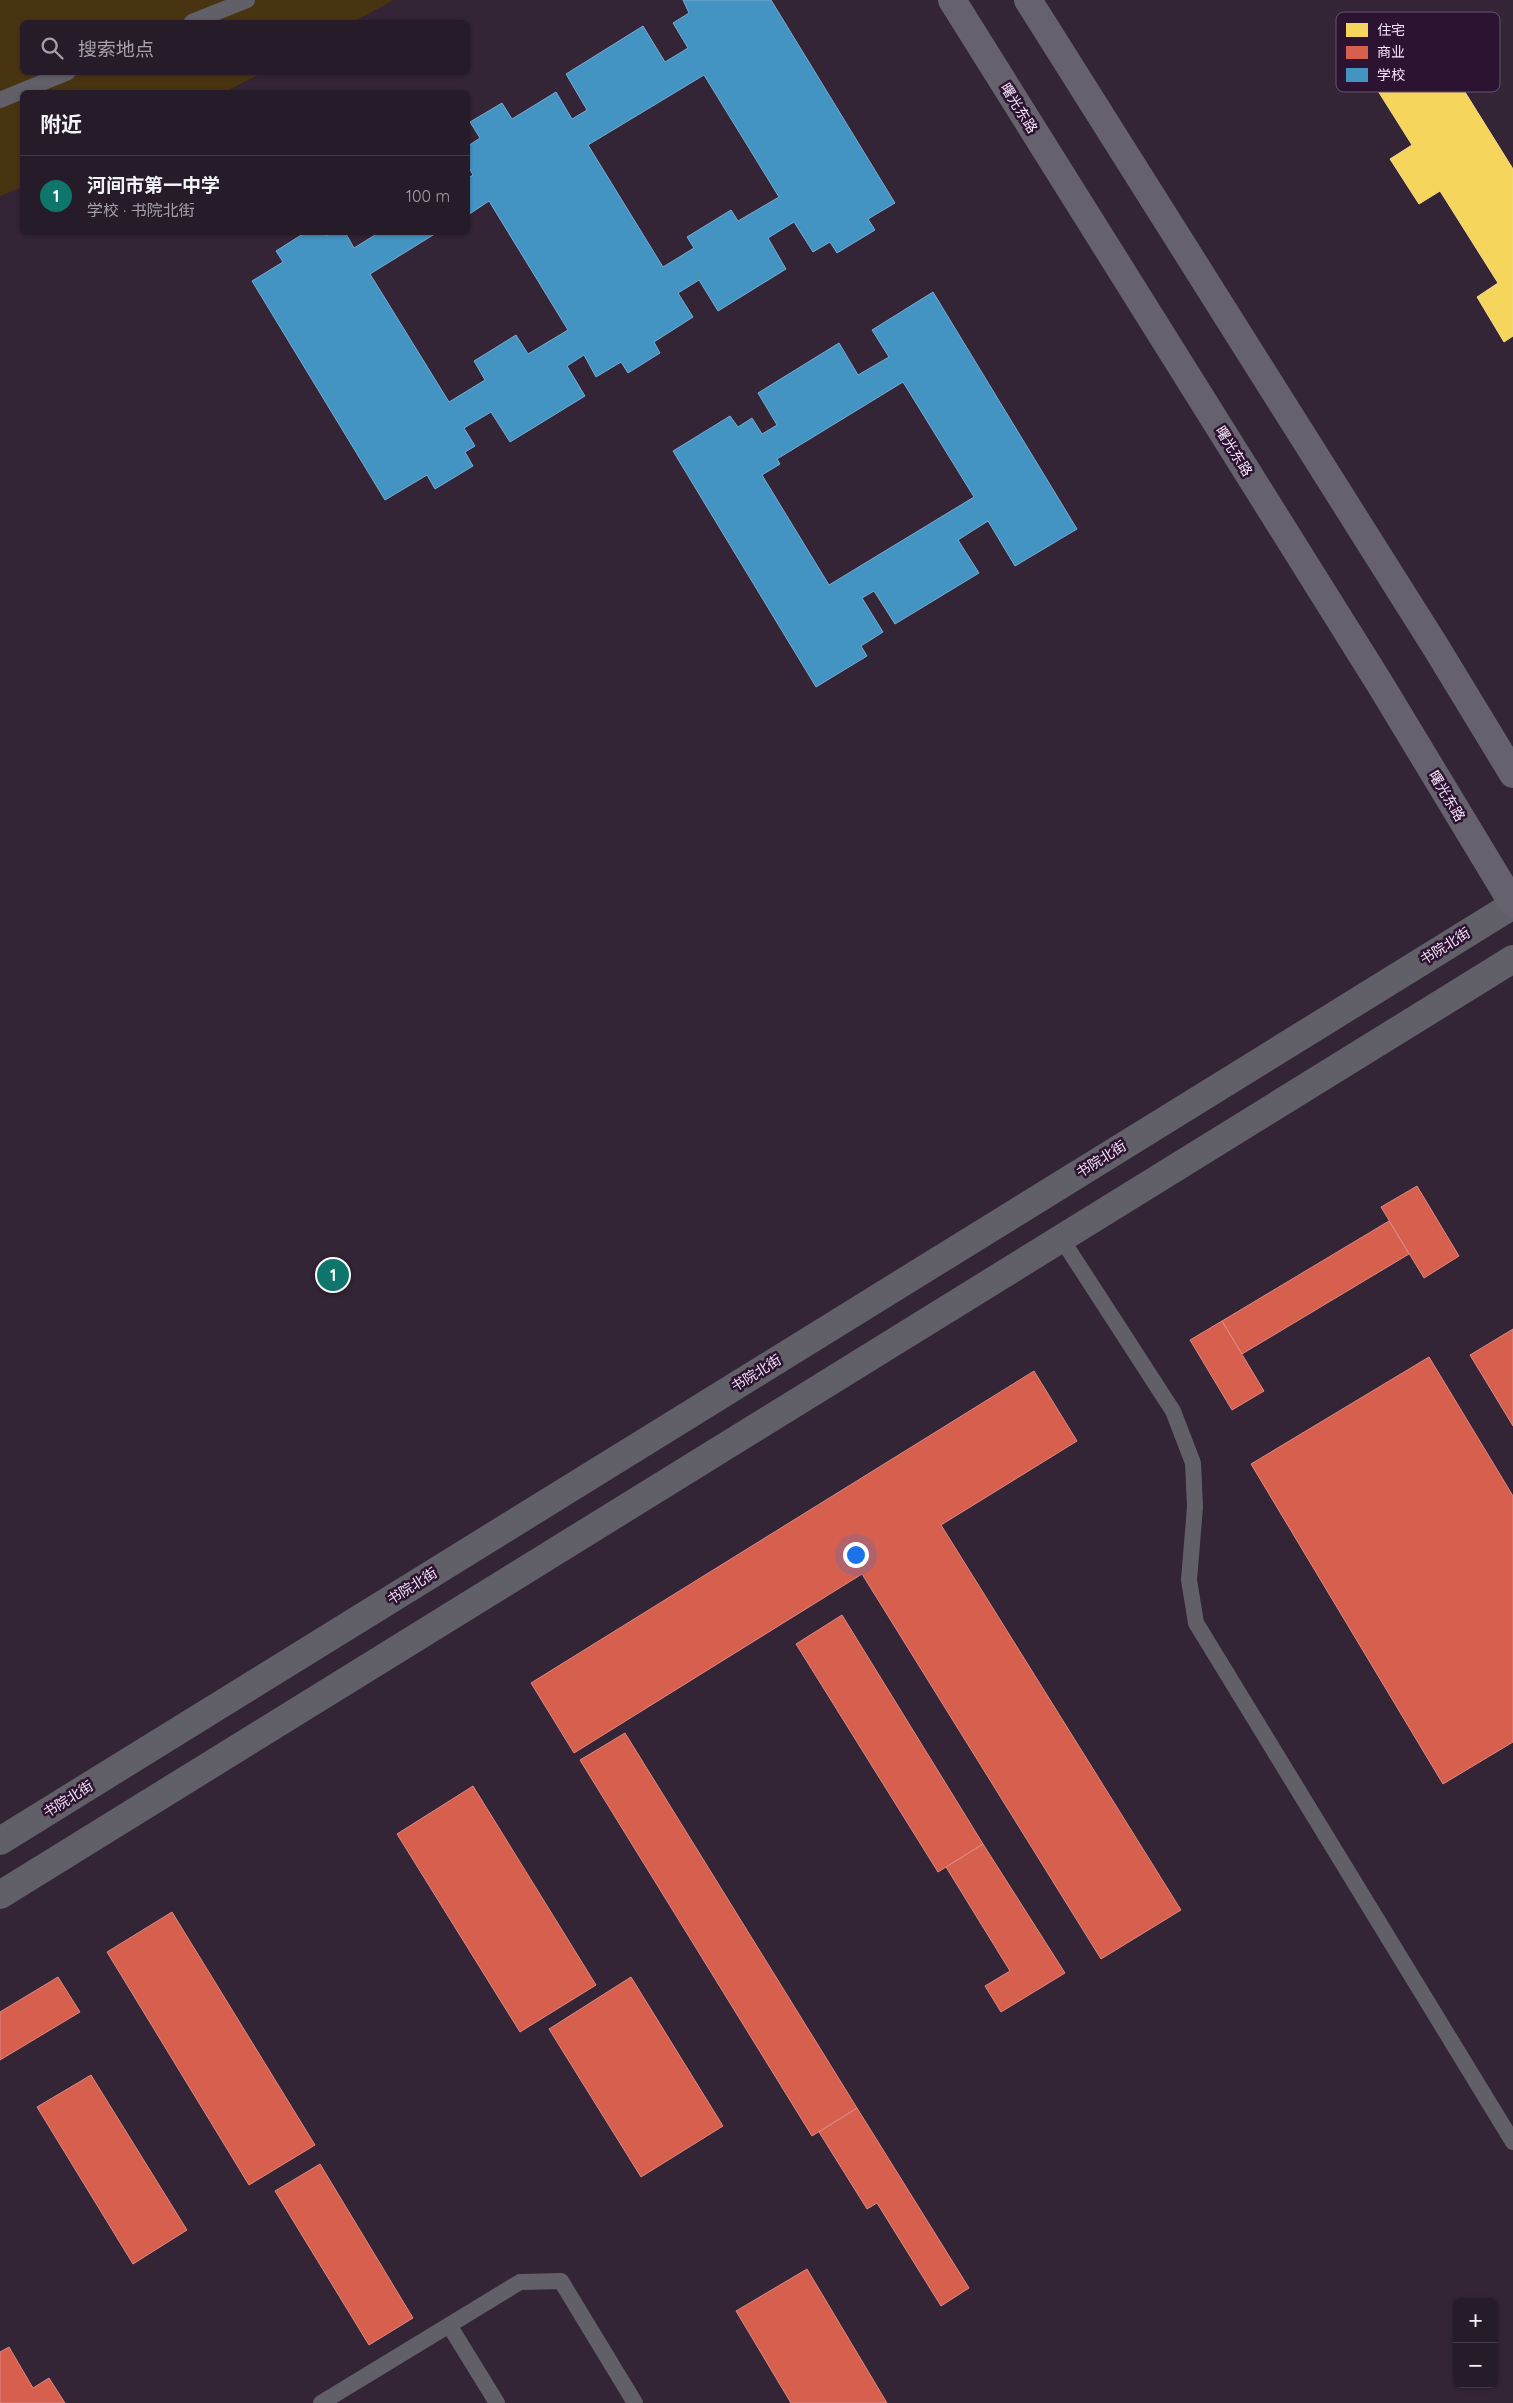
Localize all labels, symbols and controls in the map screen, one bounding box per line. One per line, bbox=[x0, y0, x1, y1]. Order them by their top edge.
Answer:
legend bbox=[1336, 12, 1500, 92]
search box bbox=[20, 20, 470, 75]
text: 住宅 bbox=[1377, 21, 1405, 39]
icon: search bbox=[38, 34, 66, 62]
text: 搜索地点 bbox=[78, 37, 154, 61]
text: 商业 bbox=[1377, 43, 1405, 61]
text: 学校 bbox=[1377, 66, 1405, 84]
street label: 曙光东路 bbox=[997, 79, 1041, 137]
text: 附近 bbox=[40, 111, 82, 137]
text: 河间市第一中学 bbox=[87, 173, 220, 197]
text: 1 bbox=[53, 186, 59, 206]
text: 100 m bbox=[406, 186, 450, 206]
text: 学校 · 书院北街 bbox=[87, 200, 195, 220]
street label: 曙光东路 bbox=[1212, 422, 1256, 480]
street label: 曙光东路 bbox=[1425, 767, 1469, 825]
street label: 书院北街 bbox=[1416, 924, 1474, 968]
street label: 书院北街 bbox=[1072, 1137, 1130, 1181]
pin: 1 bbox=[317, 1256, 349, 1294]
street label: 书院北街 bbox=[727, 1351, 785, 1395]
your location bbox=[843, 1542, 869, 1568]
street label: 书院北街 bbox=[383, 1564, 441, 1608]
street label: 书院北街 bbox=[39, 1777, 97, 1821]
map controls bbox=[1453, 2298, 1498, 2388]
button: + bbox=[1453, 2298, 1498, 2343]
button: − bbox=[1453, 2343, 1498, 2388]

